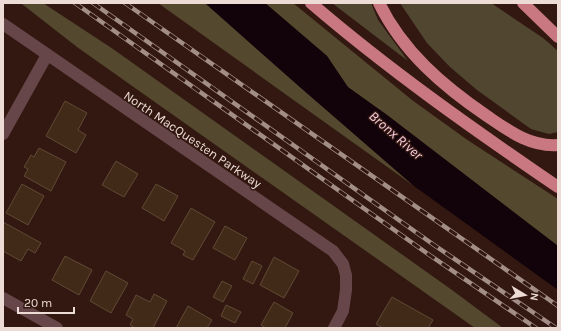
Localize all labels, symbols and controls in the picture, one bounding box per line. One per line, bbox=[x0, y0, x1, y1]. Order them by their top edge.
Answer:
street label: North MacQuesten Parkway bbox=[121, 88, 264, 191]
water label: Bronx River bbox=[365, 107, 427, 164]
north arrow bbox=[505, 275, 545, 315]
scale bar bbox=[18, 289, 74, 315]
text: N bbox=[527, 292, 541, 302]
text: 20 m bbox=[24, 296, 52, 310]

